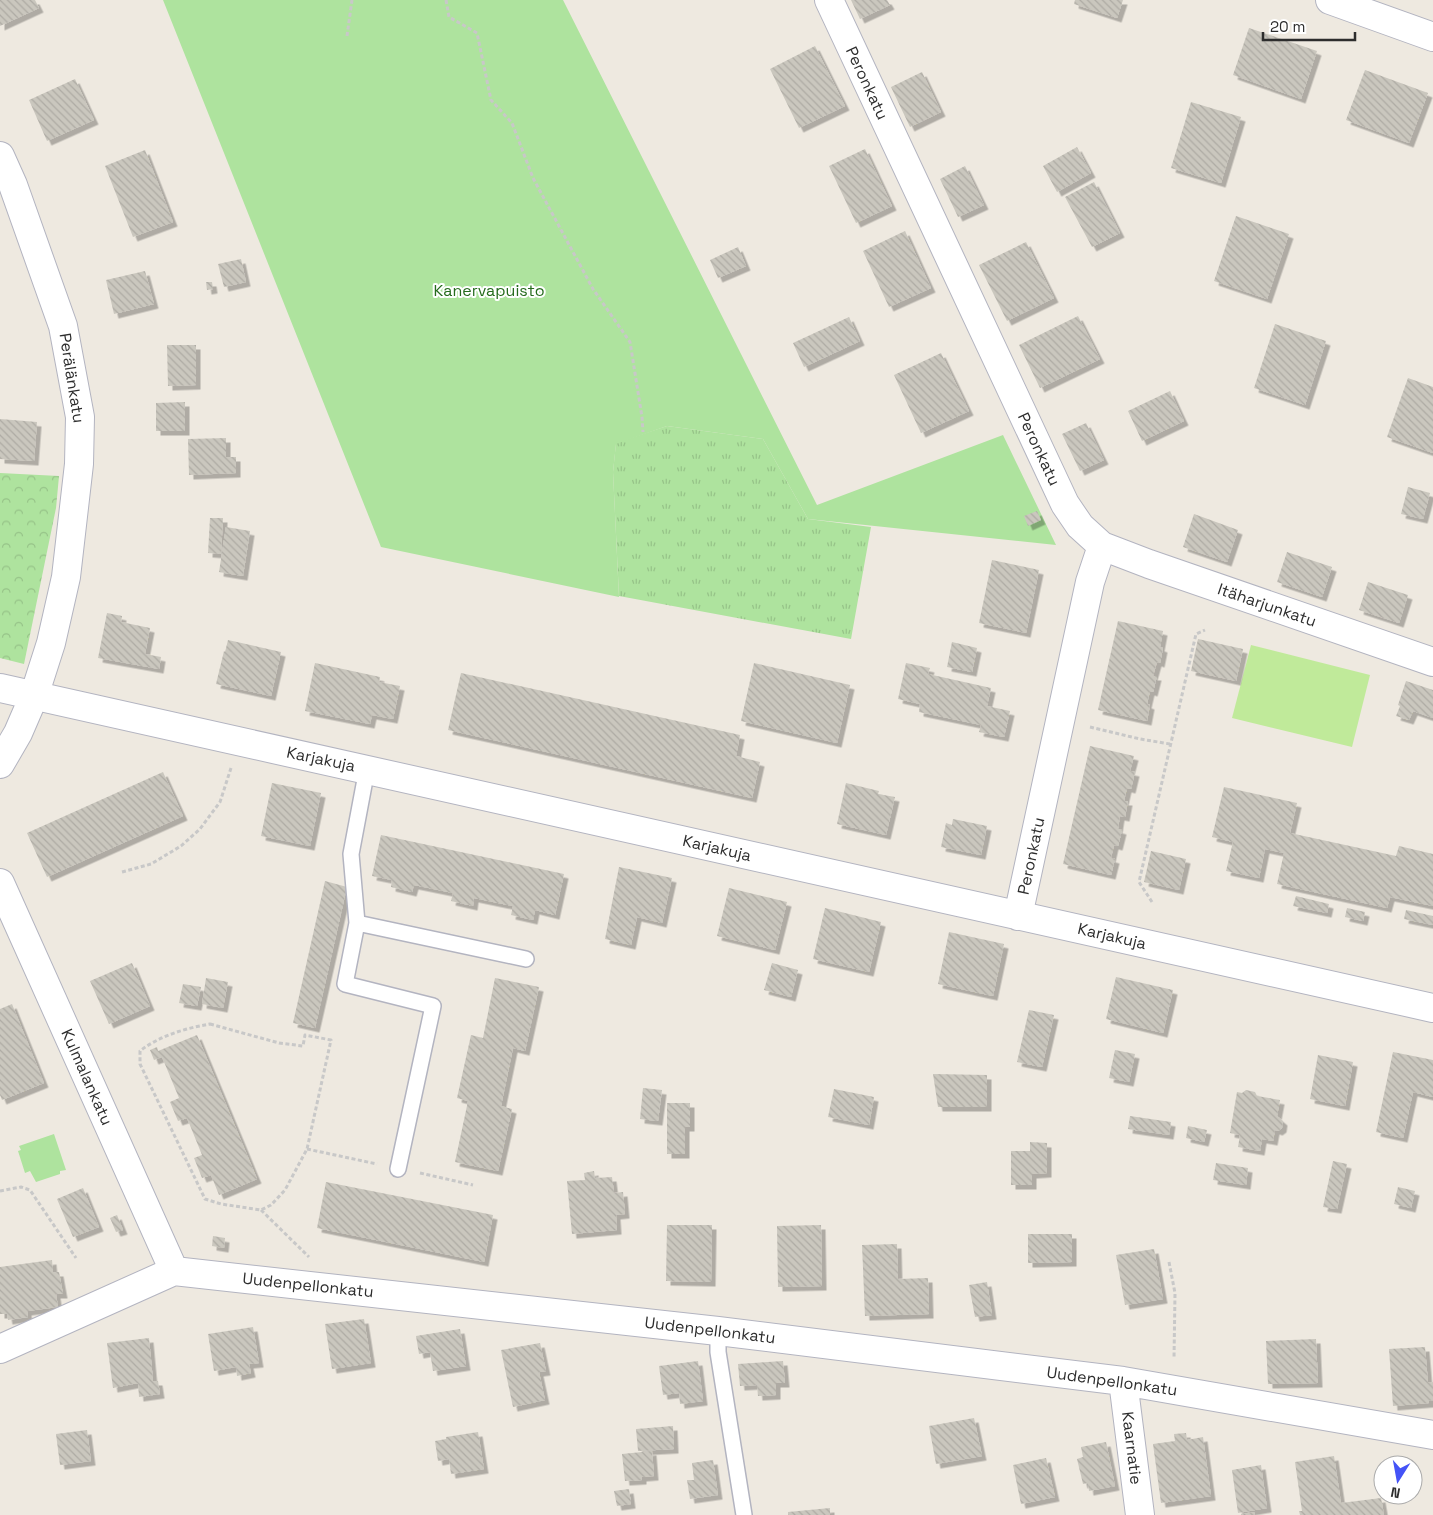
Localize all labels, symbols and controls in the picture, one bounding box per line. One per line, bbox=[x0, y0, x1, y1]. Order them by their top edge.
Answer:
scale bar bbox=[1263, 10, 1356, 42]
text: 20 m bbox=[1270, 17, 1305, 36]
street label: Peronkatu bbox=[841, 43, 893, 123]
park label: Kanervapuisto bbox=[433, 280, 545, 301]
street label: Perälänkatu bbox=[55, 331, 89, 425]
street label: Peronkatu bbox=[1013, 409, 1065, 489]
street label: Itäharjunkatu bbox=[1215, 578, 1319, 632]
street label: Karjakuja bbox=[285, 741, 357, 777]
street label: Peronkatu bbox=[1013, 815, 1049, 897]
street label: Karjakuja bbox=[681, 830, 753, 866]
street label: Karjakuja bbox=[1076, 918, 1148, 954]
street label: Kulmalankatu bbox=[56, 1025, 118, 1129]
street label: Uudenpellonkatu bbox=[241, 1268, 375, 1302]
street label: Uudenpellonkatu bbox=[643, 1312, 777, 1348]
street label: Uudenpellonkatu bbox=[1045, 1361, 1179, 1401]
street label: Kaarnatie bbox=[1117, 1410, 1147, 1486]
north arrow bbox=[1373, 1455, 1423, 1505]
text: N bbox=[1389, 1483, 1402, 1502]

